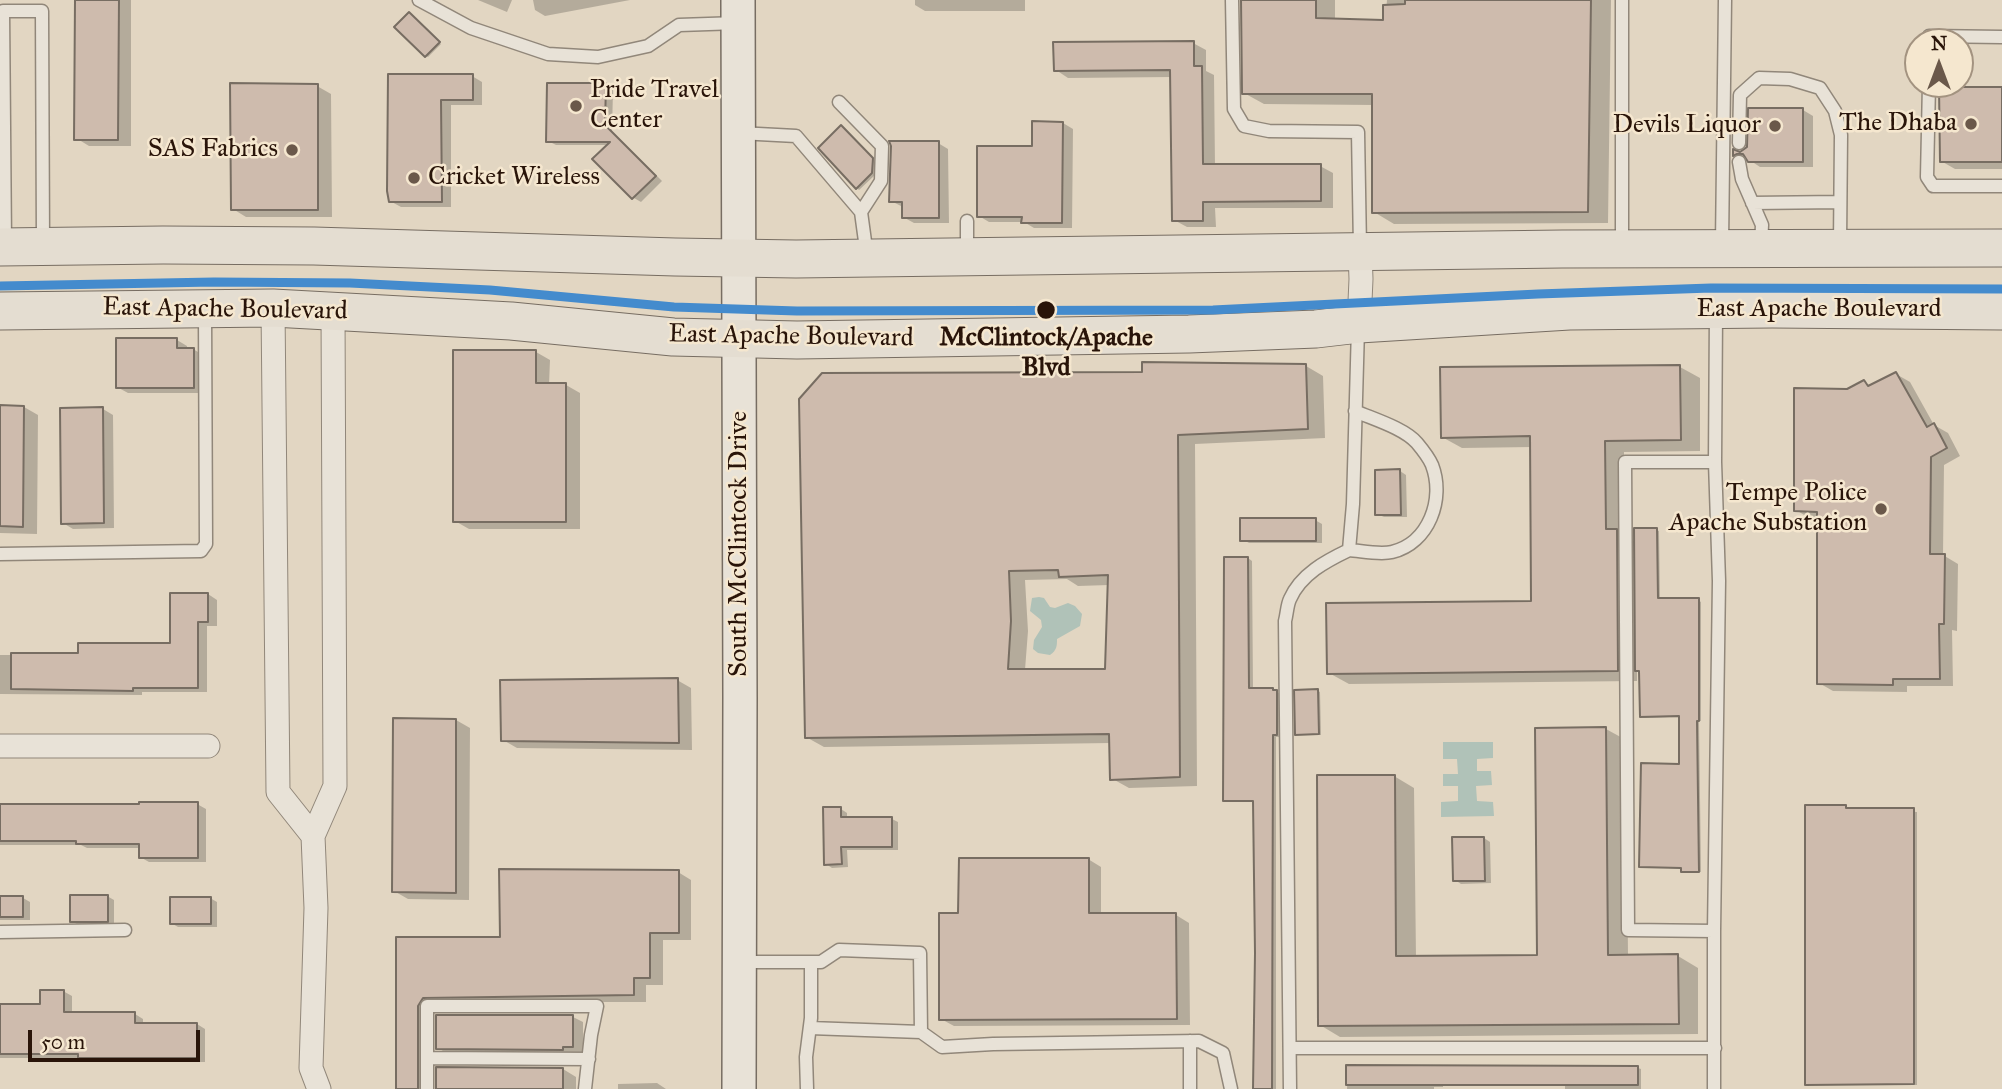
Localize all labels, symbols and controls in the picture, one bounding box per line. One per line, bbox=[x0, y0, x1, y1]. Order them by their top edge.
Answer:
north arrow bbox=[1904, 28, 1974, 98]
text: N bbox=[1931, 32, 1947, 55]
place label: Pride Travel Center bbox=[590, 75, 719, 136]
marker: Pride Travel Center bbox=[568, 98, 584, 114]
place label: The Dhaba bbox=[1839, 108, 1957, 140]
place label: Devils Liquor bbox=[1612, 110, 1761, 142]
marker: The Dhaba bbox=[1963, 116, 1979, 132]
marker: Devils Liquor bbox=[1767, 118, 1783, 134]
place label: SAS Fabrics bbox=[148, 134, 278, 166]
marker: SAS Fabrics bbox=[284, 142, 300, 158]
place label: Cricket Wireless bbox=[428, 162, 600, 194]
marker: Cricket Wireless bbox=[406, 170, 422, 186]
street label: East Apache Boulevard bbox=[102, 292, 348, 328]
street label: East Apache Boulevard bbox=[1696, 294, 1942, 326]
marker: McClintock/Apache Blvd bbox=[1035, 299, 1057, 321]
street label: East Apache Boulevard bbox=[668, 319, 914, 355]
place label: McClintock/Apache Blvd bbox=[939, 323, 1153, 384]
street label: South McClintock Drive bbox=[724, 411, 756, 677]
place label: Tempe Police Apache Substation bbox=[1669, 478, 1867, 540]
marker: Tempe Police Apache Substation bbox=[1873, 501, 1889, 517]
scale bar bbox=[32, 1016, 203, 1060]
text: 50 m bbox=[41, 1029, 85, 1055]

